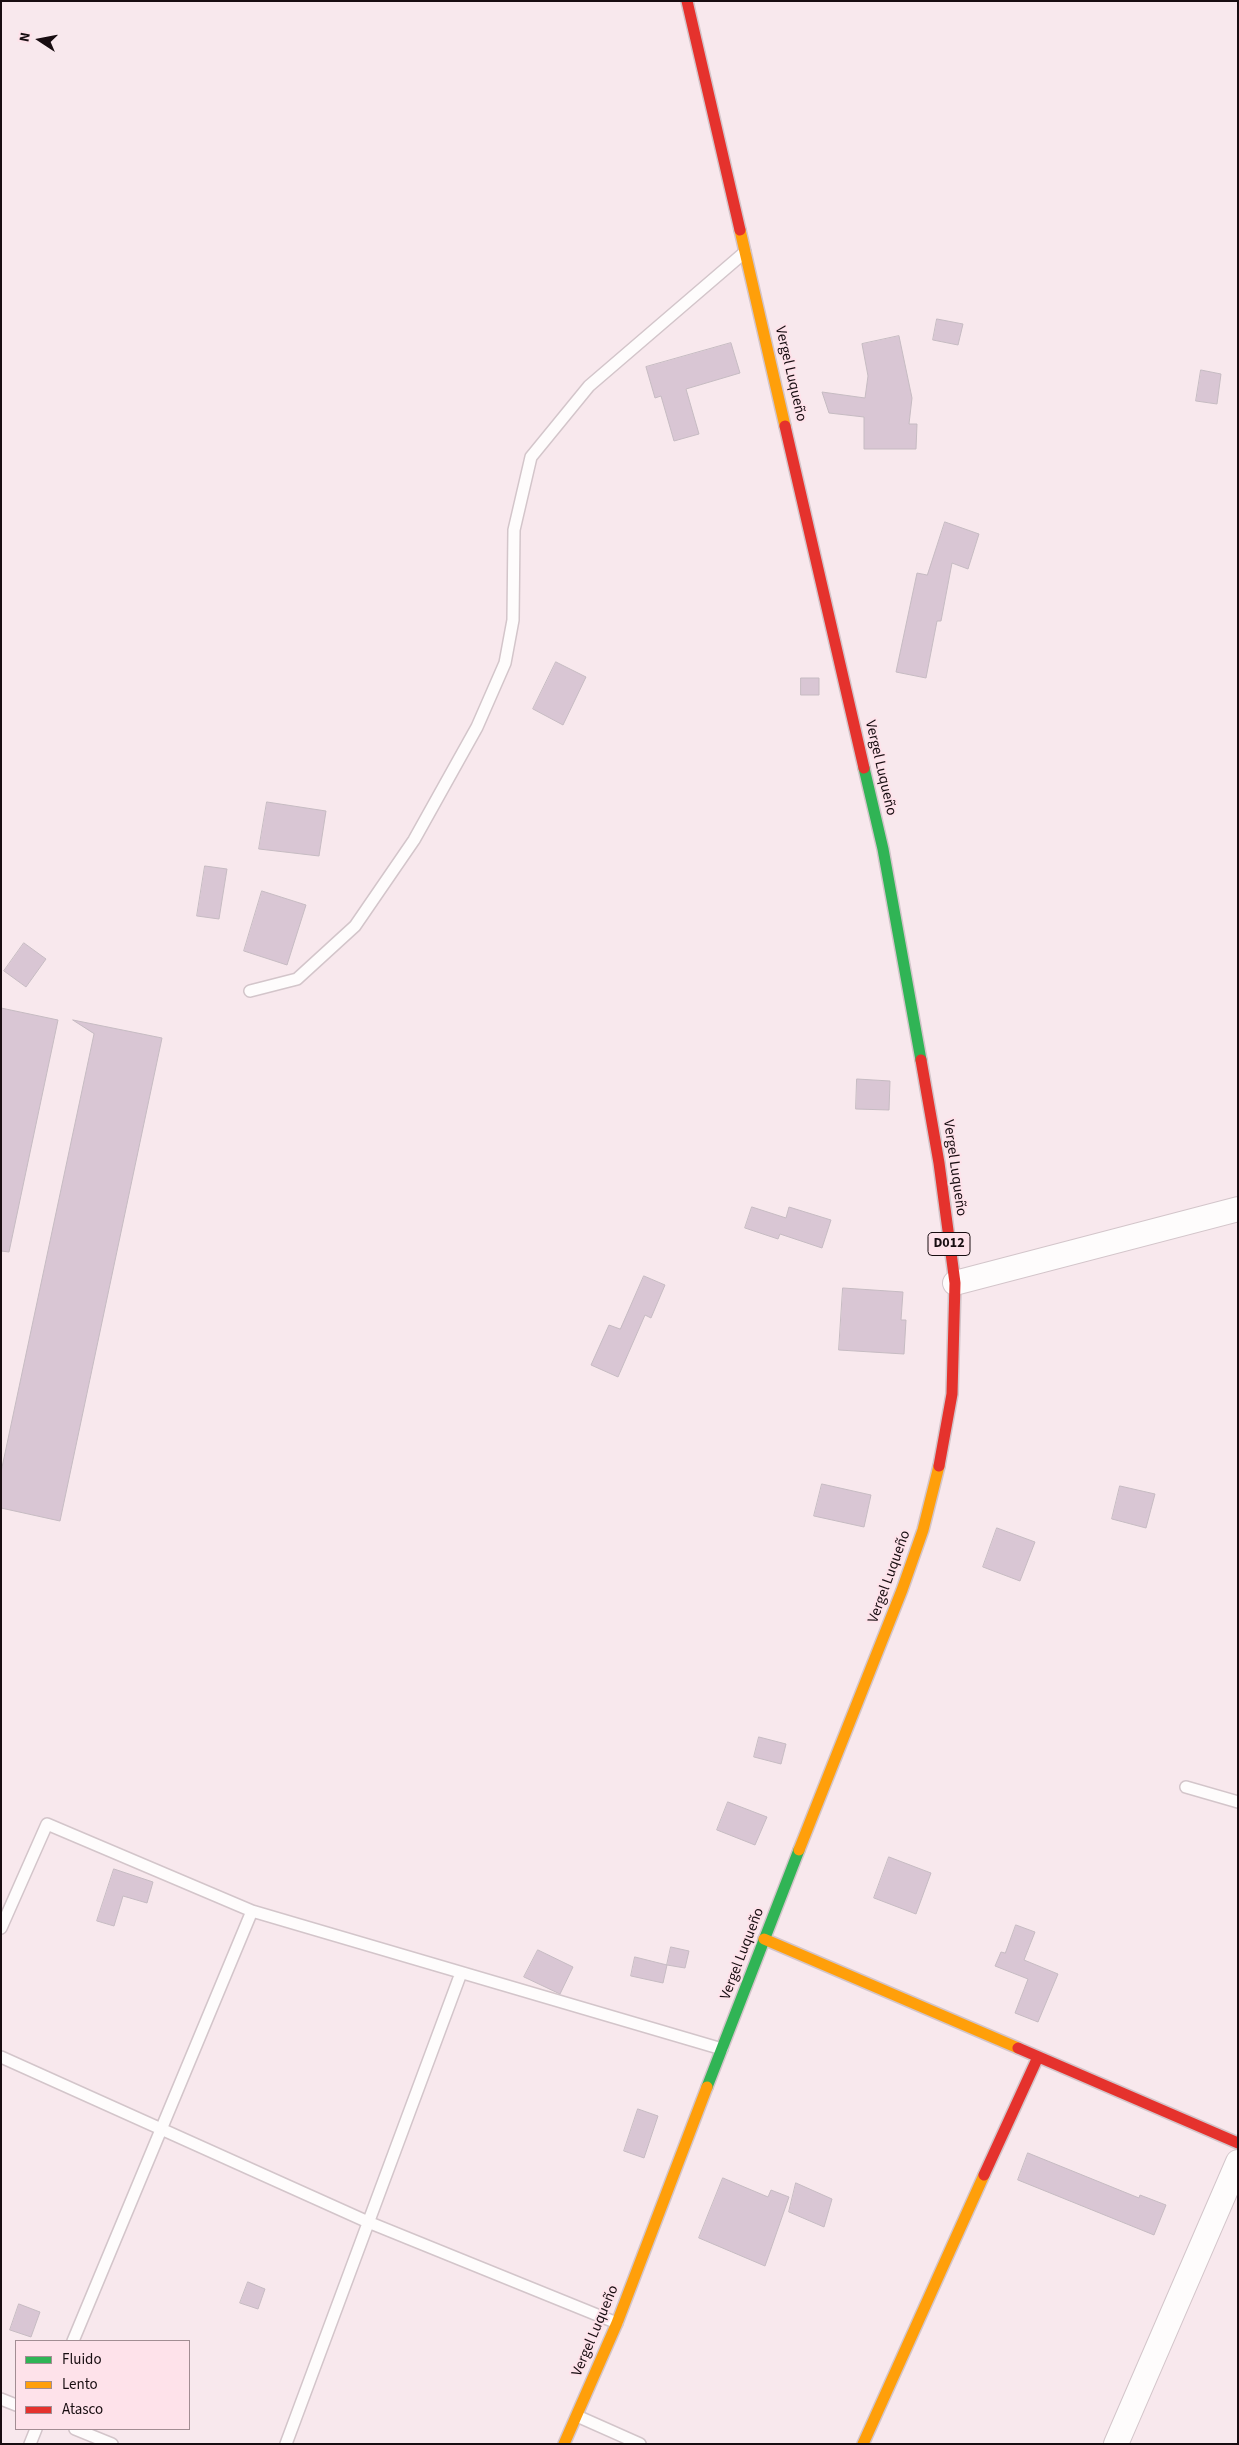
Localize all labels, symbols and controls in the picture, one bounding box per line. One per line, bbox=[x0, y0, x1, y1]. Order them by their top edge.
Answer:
north arrow bbox=[15, 15, 65, 65]
text: N bbox=[15, 31, 36, 44]
street label: Vergel Luqueño bbox=[770, 325, 810, 423]
street label: Vergel Luqueño bbox=[860, 719, 900, 817]
street label: Vergel Luqueño bbox=[938, 1119, 970, 1217]
road number: D012 bbox=[928, 1232, 970, 1256]
street label: Vergel Luqueño bbox=[865, 1528, 915, 1626]
street label: Vergel Luqueño bbox=[717, 1905, 769, 2003]
street label: Vergel Luqueño bbox=[569, 2283, 623, 2379]
legend bbox=[15, 2340, 190, 2430]
text: Fluido bbox=[62, 2349, 102, 2370]
text: Lento bbox=[62, 2374, 98, 2395]
text: Atasco bbox=[62, 2399, 103, 2420]

